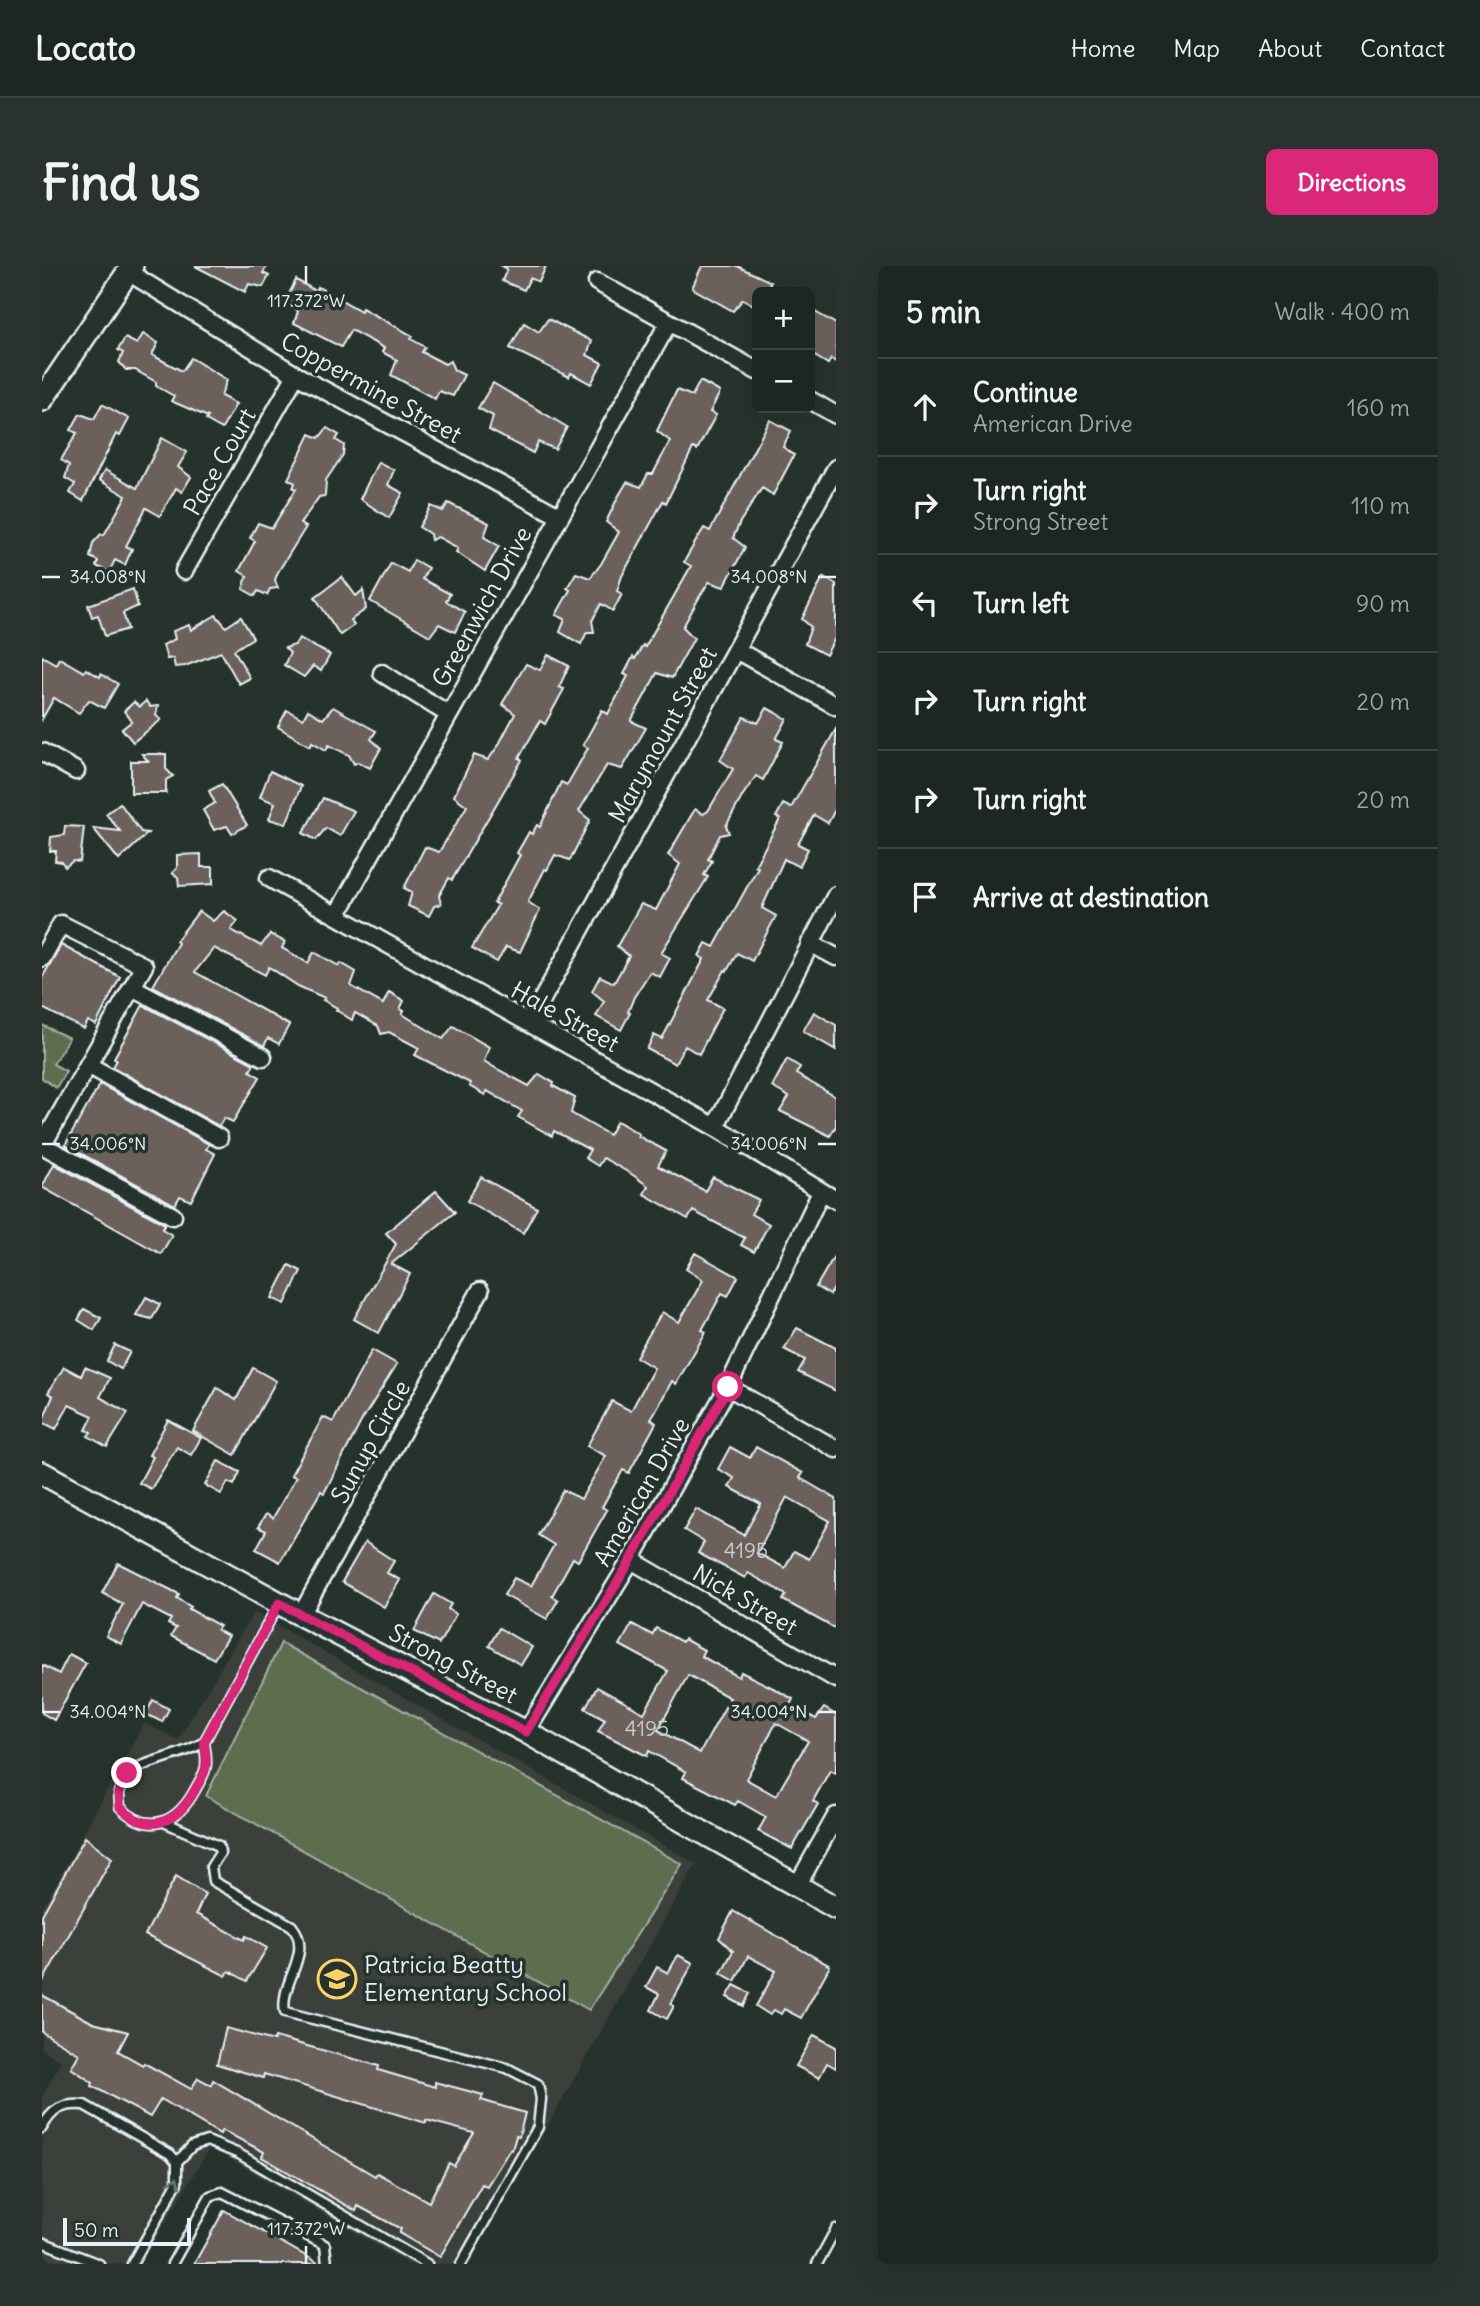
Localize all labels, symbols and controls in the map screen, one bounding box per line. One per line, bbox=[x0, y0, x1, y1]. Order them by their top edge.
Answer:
text: Locato bbox=[35, 27, 136, 69]
text: Home bbox=[1071, 33, 1135, 63]
text: Map bbox=[1173, 33, 1220, 63]
text: About bbox=[1258, 33, 1322, 63]
text: Contact bbox=[1360, 33, 1445, 63]
button: Directions bbox=[1266, 149, 1438, 215]
text: Find us bbox=[42, 152, 200, 213]
map controls bbox=[752, 287, 815, 413]
button: + bbox=[752, 287, 815, 350]
text: 117.372°W bbox=[267, 289, 345, 312]
text: 5 min bbox=[906, 293, 981, 331]
text: Walk · 400 m bbox=[1275, 297, 1410, 326]
street label: Coppermine Street bbox=[276, 325, 467, 449]
button: − bbox=[752, 350, 815, 413]
text: Continue bbox=[973, 376, 1078, 409]
icon: ahead bbox=[906, 388, 944, 426]
text: 160 m bbox=[1347, 393, 1410, 422]
street label: Pace Court bbox=[176, 403, 262, 520]
text: American Drive bbox=[973, 409, 1133, 438]
text: Turn right bbox=[973, 474, 1086, 507]
icon: right bbox=[906, 486, 944, 524]
text: 110 m bbox=[1351, 491, 1410, 520]
text: Strong Street bbox=[973, 507, 1108, 536]
street label: Greenwich Drive bbox=[425, 521, 538, 692]
text: 34.008°N bbox=[70, 565, 146, 588]
text: 34.008°N bbox=[731, 565, 807, 588]
icon: left bbox=[906, 584, 944, 622]
text: Turn left bbox=[973, 587, 1069, 620]
text: 90 m bbox=[1356, 589, 1410, 618]
street label: Marymount Street bbox=[601, 641, 723, 828]
icon: right bbox=[906, 682, 944, 720]
text: Turn right bbox=[973, 685, 1086, 718]
text: 20 m bbox=[1357, 687, 1410, 716]
icon: right bbox=[906, 780, 944, 818]
text: Turn right bbox=[973, 783, 1086, 816]
text: 20 m bbox=[1357, 785, 1410, 814]
icon: arrive bbox=[906, 878, 944, 916]
text: Arrive at destination bbox=[973, 881, 1209, 914]
street label: Hale Street bbox=[506, 974, 625, 1058]
text: 34.006°N bbox=[70, 1132, 146, 1155]
text: 34.006°N bbox=[731, 1132, 807, 1155]
route start bbox=[712, 1371, 743, 1402]
street label: Sunup Circle bbox=[324, 1375, 416, 1508]
street label: American Drive bbox=[586, 1412, 696, 1571]
house number: 4195 bbox=[724, 1537, 768, 1564]
street label: Nick Street bbox=[688, 1557, 803, 1641]
street label: Strong Street bbox=[384, 1617, 523, 1709]
text: 34.004°N bbox=[70, 1700, 146, 1723]
text: 34.004°N bbox=[731, 1700, 807, 1723]
house number: 4195 bbox=[625, 1715, 669, 1742]
route end bbox=[111, 1757, 142, 1788]
place label: Patricia Beatty Elementary School bbox=[364, 1949, 567, 2007]
school or university icon: Patricia Beatty Elementary School bbox=[316, 1958, 358, 2000]
one-way arrow bbox=[167, 2177, 181, 2189]
scale bar bbox=[63, 2215, 191, 2247]
text: 117.372°W bbox=[267, 2217, 345, 2240]
text: 50 m bbox=[74, 2218, 119, 2242]

